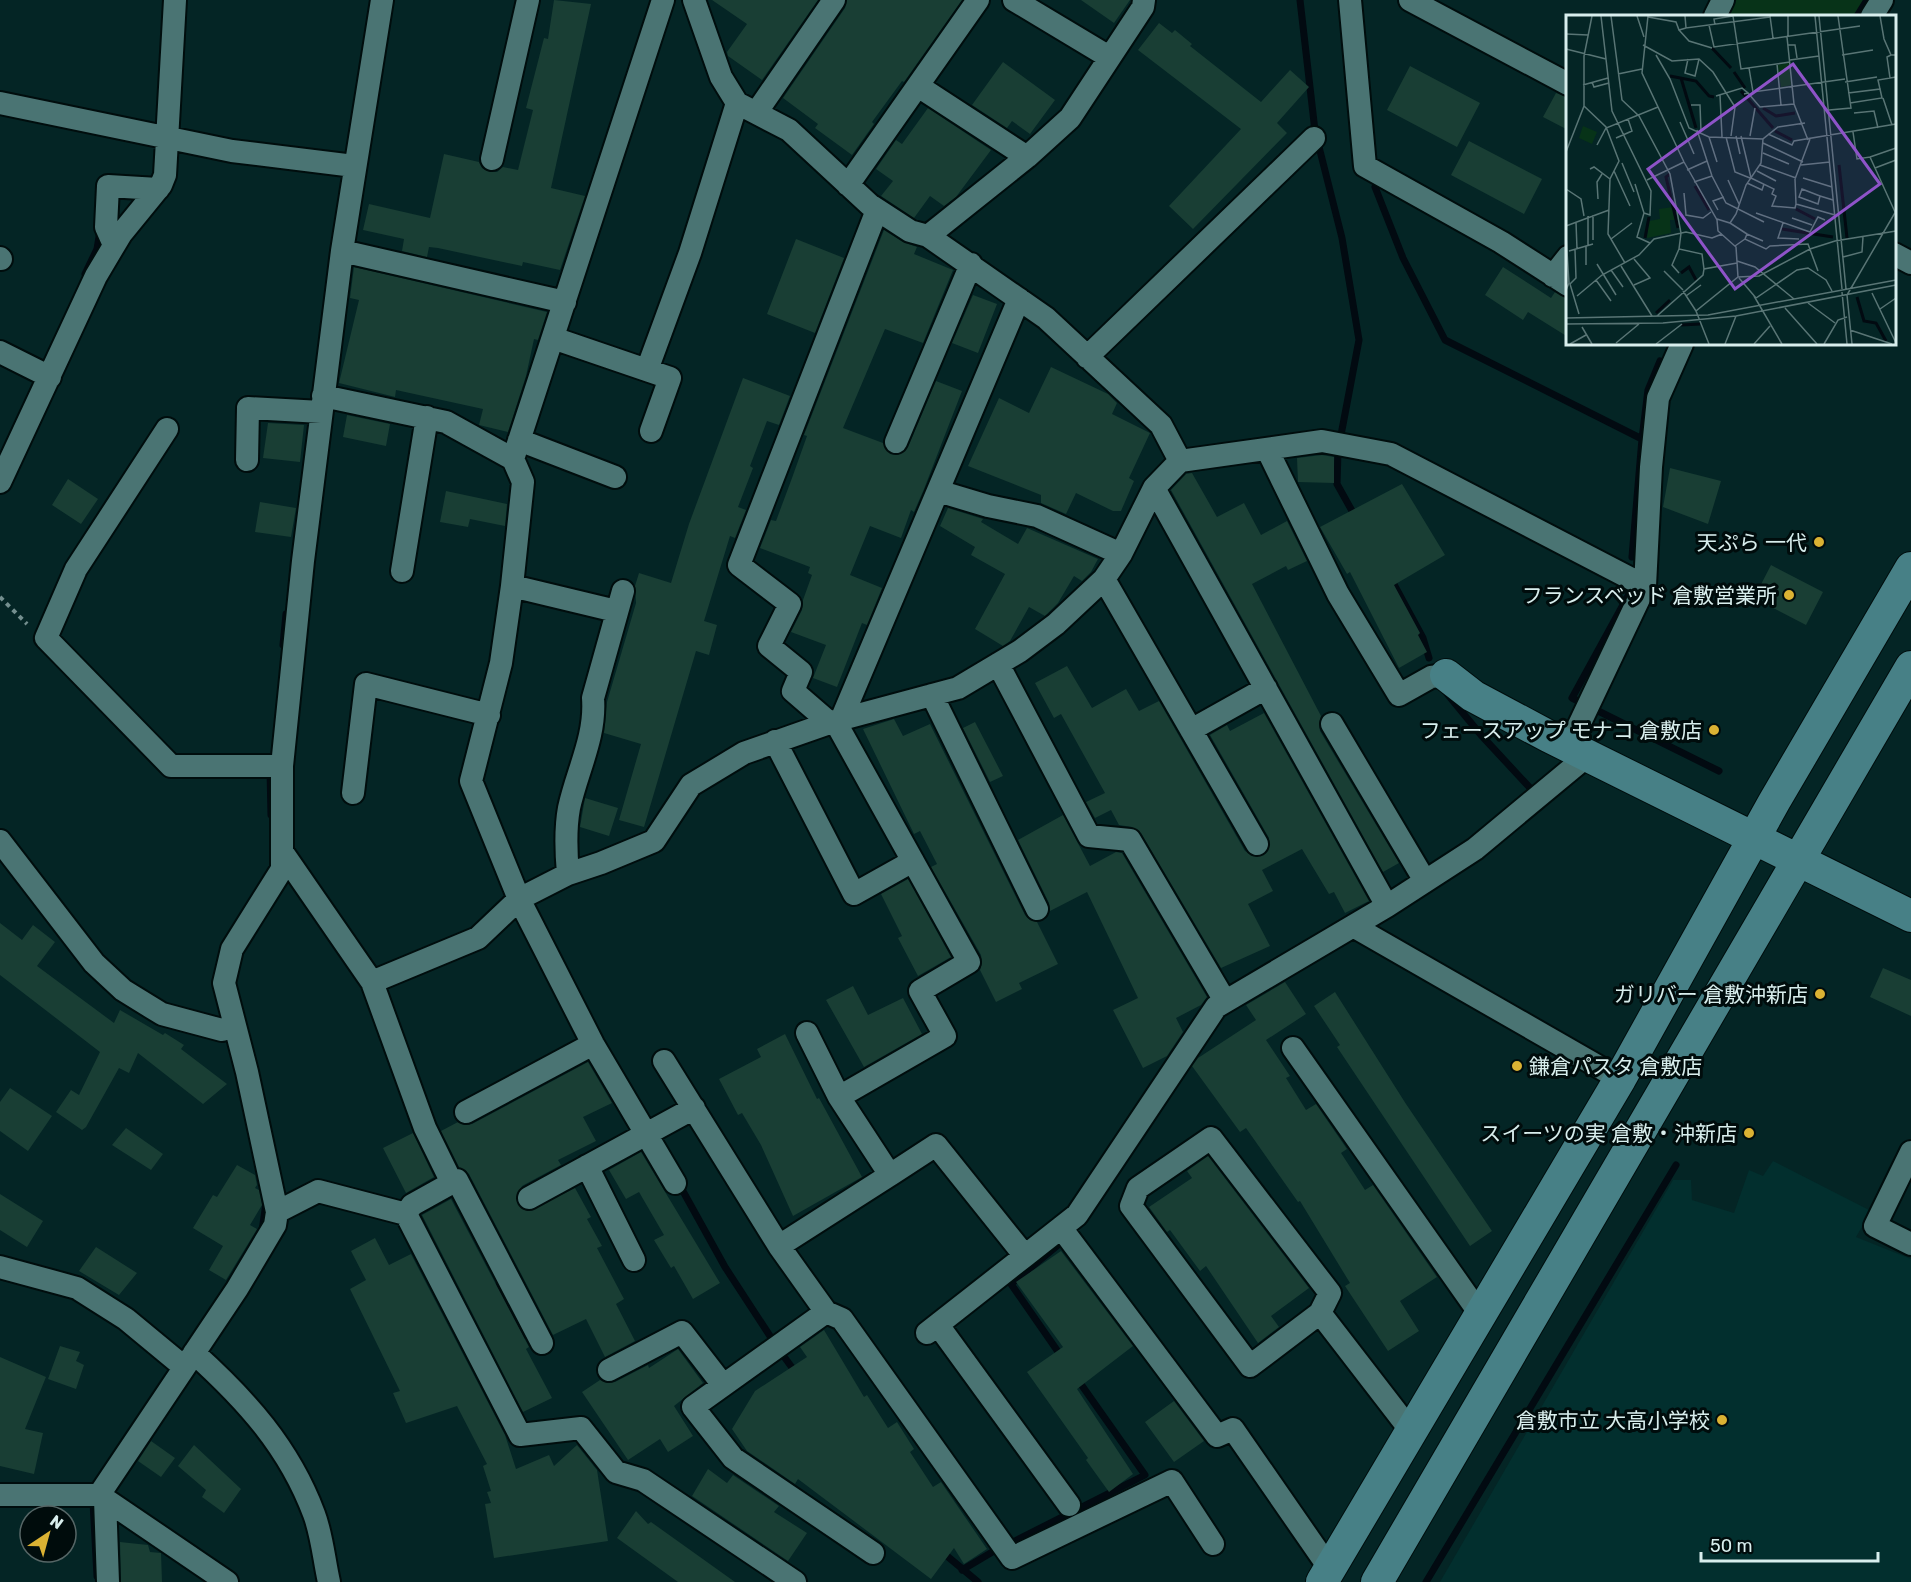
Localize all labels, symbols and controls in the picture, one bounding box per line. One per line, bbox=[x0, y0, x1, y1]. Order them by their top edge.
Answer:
inset map bbox=[1566, 15, 1896, 345]
place label: 天ぷら 一代 bbox=[1697, 530, 1807, 555]
marker: 天ぷら 一代 bbox=[1812, 535, 1826, 549]
place label: フランスベッド 倉敷営業所 bbox=[1522, 583, 1777, 608]
marker: フランスベッド 倉敷営業所 bbox=[1782, 588, 1796, 602]
place label: フェースアップ モナコ 倉敷店 bbox=[1420, 718, 1702, 743]
marker: フェースアップ モナコ 倉敷店 bbox=[1707, 723, 1721, 737]
place label: ガリバー 倉敷沖新店 bbox=[1614, 982, 1808, 1007]
marker: ガリバー 倉敷沖新店 bbox=[1813, 987, 1827, 1001]
place label: 鎌倉パスタ 倉敷店 bbox=[1529, 1054, 1702, 1079]
marker: 鎌倉パスタ 倉敷店 bbox=[1510, 1059, 1524, 1073]
place label: スイーツの実 倉敷・沖新店 bbox=[1480, 1121, 1737, 1146]
marker: スイーツの実 倉敷・沖新店 bbox=[1742, 1126, 1756, 1140]
place label: 倉敷市立 大高小学校 bbox=[1516, 1408, 1710, 1433]
marker: 倉敷市立 大高小学校 bbox=[1715, 1413, 1729, 1427]
north arrow bbox=[18, 1504, 78, 1564]
text: N bbox=[46, 1511, 67, 1533]
scale bar bbox=[1701, 1525, 1878, 1563]
text: 50 m bbox=[1710, 1535, 1753, 1557]

